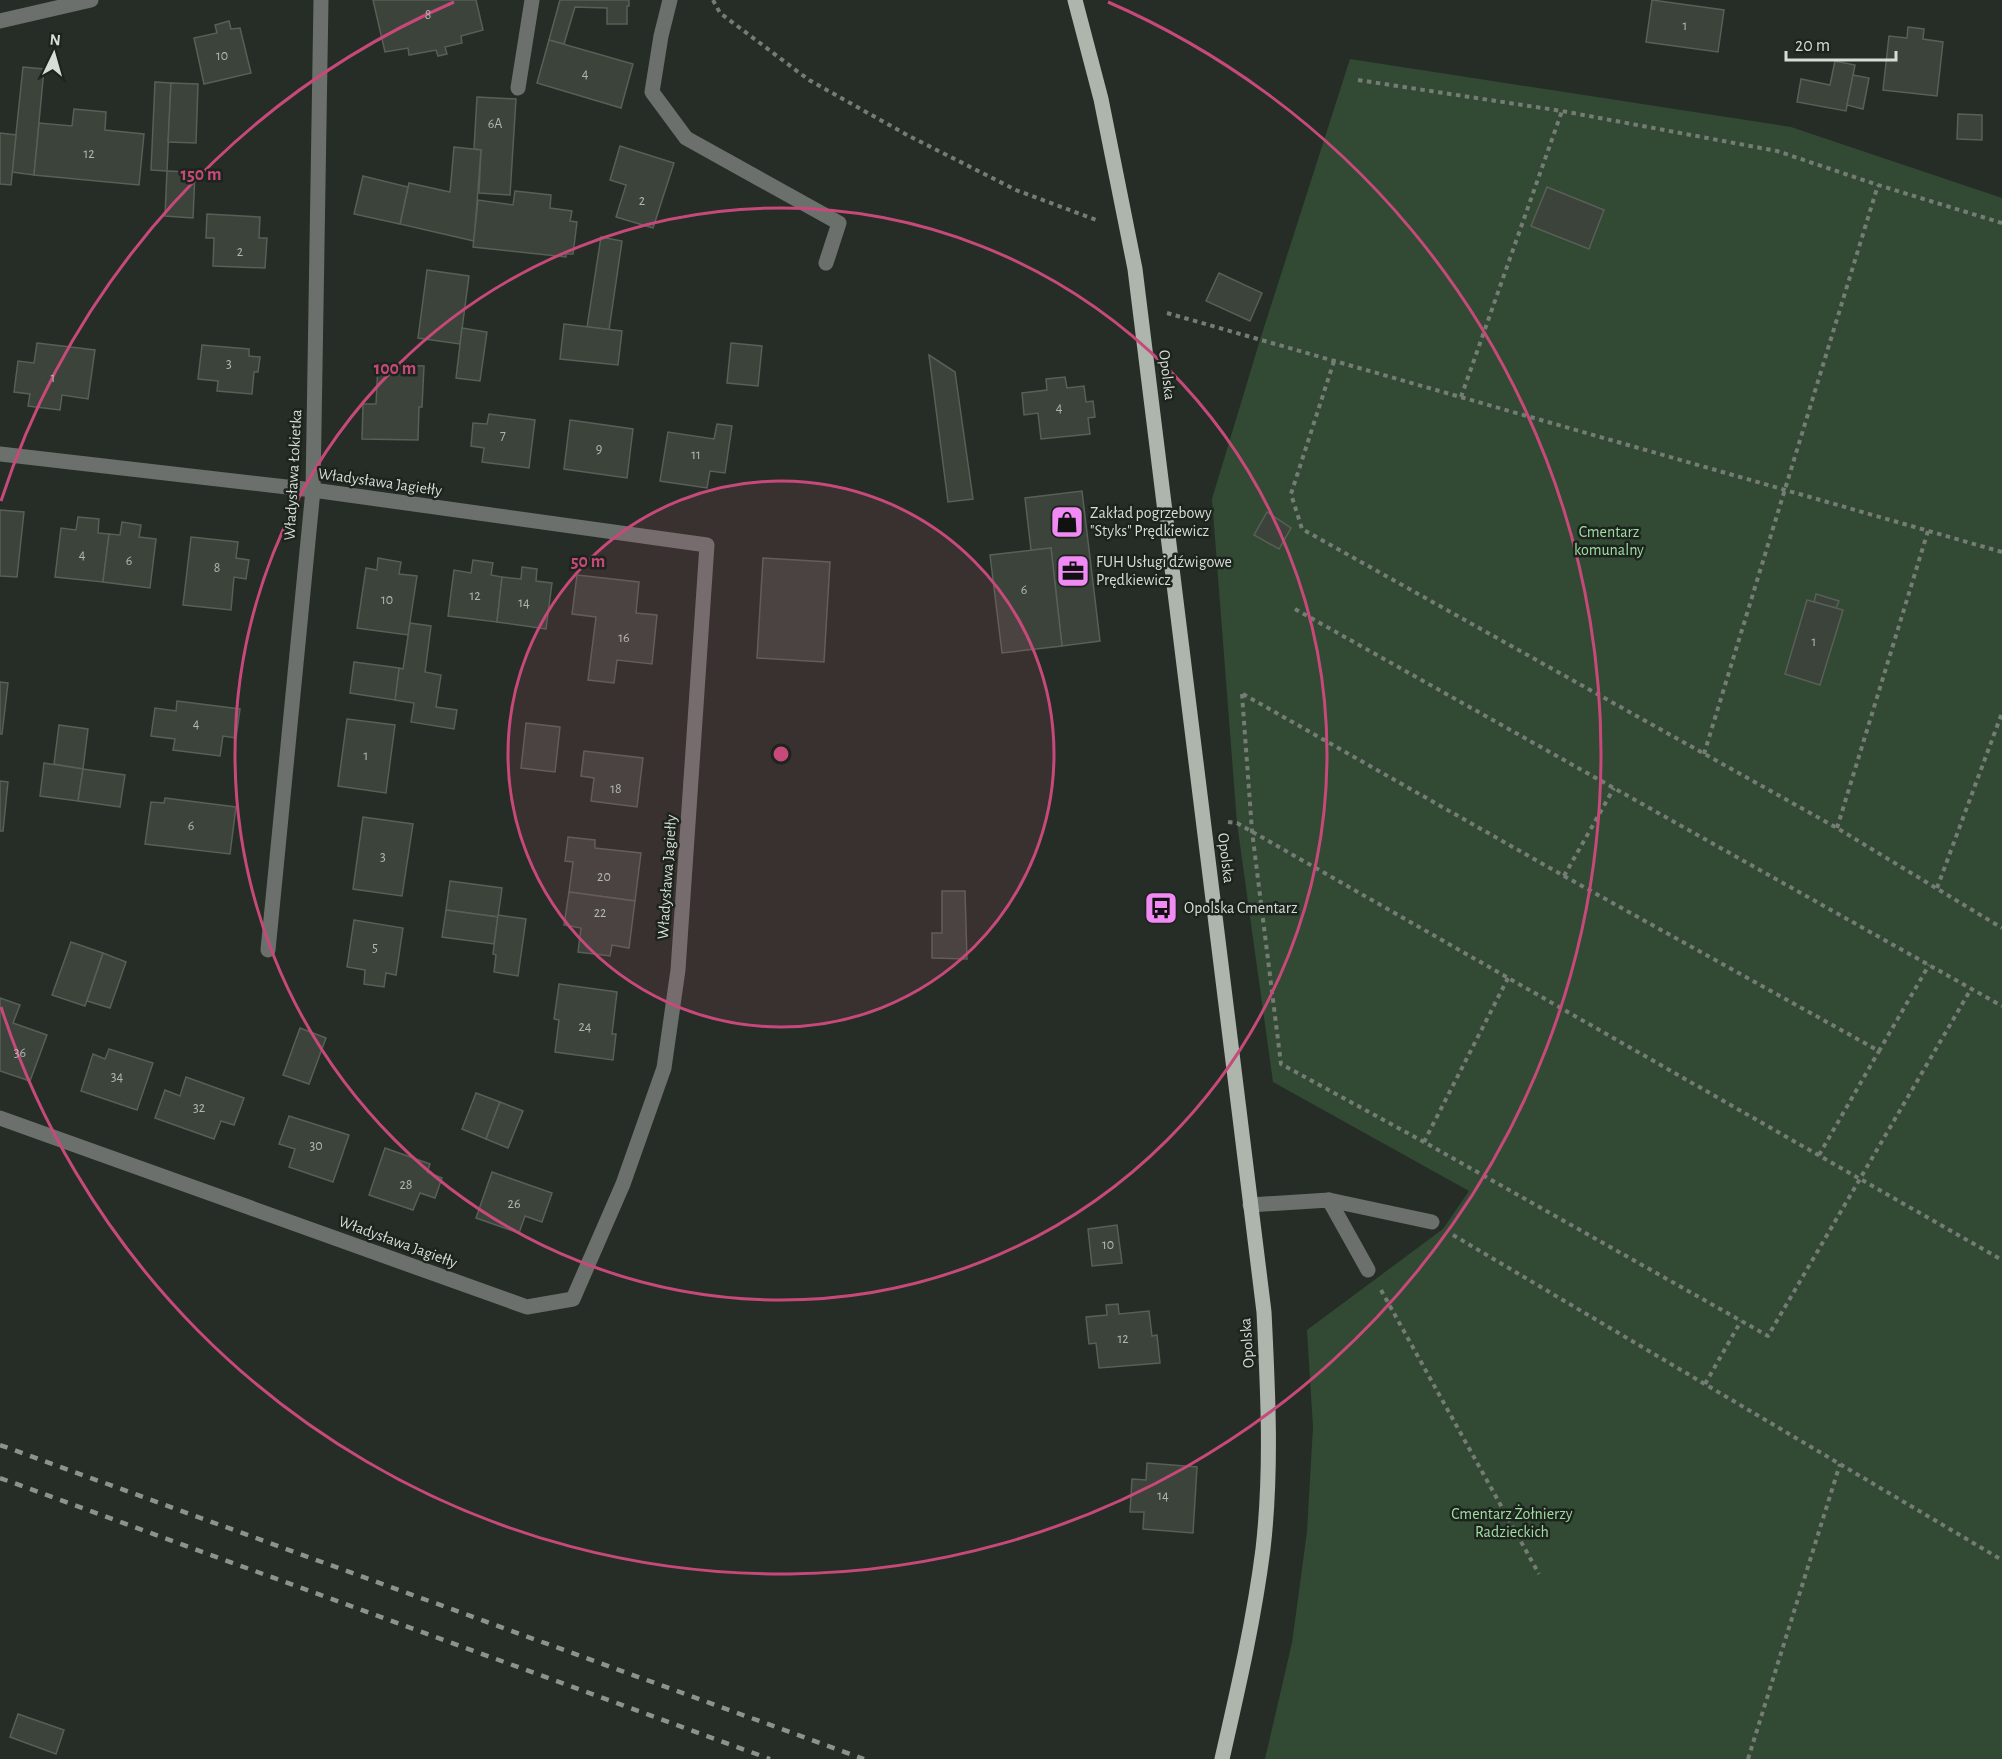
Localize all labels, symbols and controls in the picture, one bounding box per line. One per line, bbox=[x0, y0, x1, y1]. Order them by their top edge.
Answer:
house number: 8 bbox=[425, 8, 431, 22]
house number: 1 bbox=[1683, 19, 1687, 33]
north arrow bbox=[24, 24, 84, 84]
scale bar bbox=[1786, 24, 1896, 62]
text: N bbox=[49, 32, 61, 49]
text: 20 m bbox=[1795, 37, 1830, 55]
house number: 10 bbox=[216, 49, 228, 63]
house number: 4 bbox=[582, 67, 589, 81]
house number: 6A bbox=[488, 117, 502, 131]
house number: 12 bbox=[83, 147, 95, 161]
text: 150 m bbox=[181, 166, 221, 184]
house number: 2 bbox=[639, 194, 645, 208]
house number: 2 bbox=[237, 245, 243, 259]
street label: Opolska bbox=[1156, 349, 1178, 401]
house number: 3 bbox=[226, 357, 232, 371]
text: 100 m bbox=[374, 360, 416, 378]
house number: 1 bbox=[51, 371, 55, 385]
house number: 4 bbox=[1056, 401, 1063, 415]
street label: Władysława Łokietka bbox=[282, 409, 305, 541]
house number: 7 bbox=[500, 428, 506, 442]
house number: 9 bbox=[596, 442, 602, 456]
house number: 11 bbox=[691, 448, 701, 462]
street label: Władysława Jagiełły bbox=[317, 465, 443, 500]
shop icon: Zakład pogrzebowy "Styks" Prędkiewicz bbox=[1049, 504, 1085, 540]
place label: Zakład pogrzebowy "Styks" Prędkiewicz bbox=[1090, 505, 1212, 540]
park label: Cmentarz komunalny bbox=[1574, 524, 1644, 559]
house number: 4 bbox=[79, 548, 86, 562]
text: 50 m bbox=[571, 553, 605, 571]
office icon: FUH Usługi dźwigowe Prędkiewicz bbox=[1055, 553, 1091, 589]
house number: 6 bbox=[126, 554, 132, 568]
place label: FUH Usługi dźwigowe Prędkiewicz bbox=[1096, 554, 1232, 588]
house number: 8 bbox=[214, 561, 220, 575]
house number: 6 bbox=[1021, 583, 1027, 597]
house number: 12 bbox=[469, 589, 481, 603]
house number: 10 bbox=[381, 593, 393, 607]
house number: 14 bbox=[518, 596, 530, 610]
house number: 16 bbox=[618, 631, 630, 645]
house number: 1 bbox=[1812, 635, 1816, 649]
house number: 4 bbox=[193, 717, 200, 731]
centre of rings bbox=[771, 744, 791, 764]
house number: 1 bbox=[364, 749, 368, 763]
house number: 18 bbox=[610, 782, 622, 796]
street label: Władysława Jagiełły bbox=[655, 814, 680, 940]
house number: 6 bbox=[188, 819, 194, 833]
street label: Opolska bbox=[1215, 832, 1237, 884]
house number: 3 bbox=[380, 850, 386, 864]
house number: 20 bbox=[597, 870, 611, 884]
bus stop icon: Opolska Cmentarz bbox=[1143, 890, 1179, 926]
place label: Opolska Cmentarz bbox=[1184, 900, 1298, 916]
house number: 22 bbox=[594, 906, 606, 920]
house number: 5 bbox=[372, 941, 378, 955]
house number: 24 bbox=[578, 1020, 592, 1034]
house number: 36 bbox=[14, 1046, 26, 1060]
house number: 34 bbox=[111, 1070, 124, 1084]
house number: 32 bbox=[193, 1101, 205, 1115]
house number: 30 bbox=[309, 1139, 323, 1153]
house number: 28 bbox=[399, 1178, 413, 1192]
house number: 26 bbox=[508, 1197, 520, 1211]
street label: Władysława Jagiełły bbox=[336, 1213, 460, 1272]
house number: 10 bbox=[1102, 1238, 1114, 1252]
street label: Opolska bbox=[1237, 1317, 1257, 1369]
house number: 12 bbox=[1117, 1332, 1129, 1346]
house number: 14 bbox=[1157, 1489, 1169, 1503]
park label: Cmentarz Żołnierzy Radzieckich bbox=[1451, 1504, 1573, 1540]

